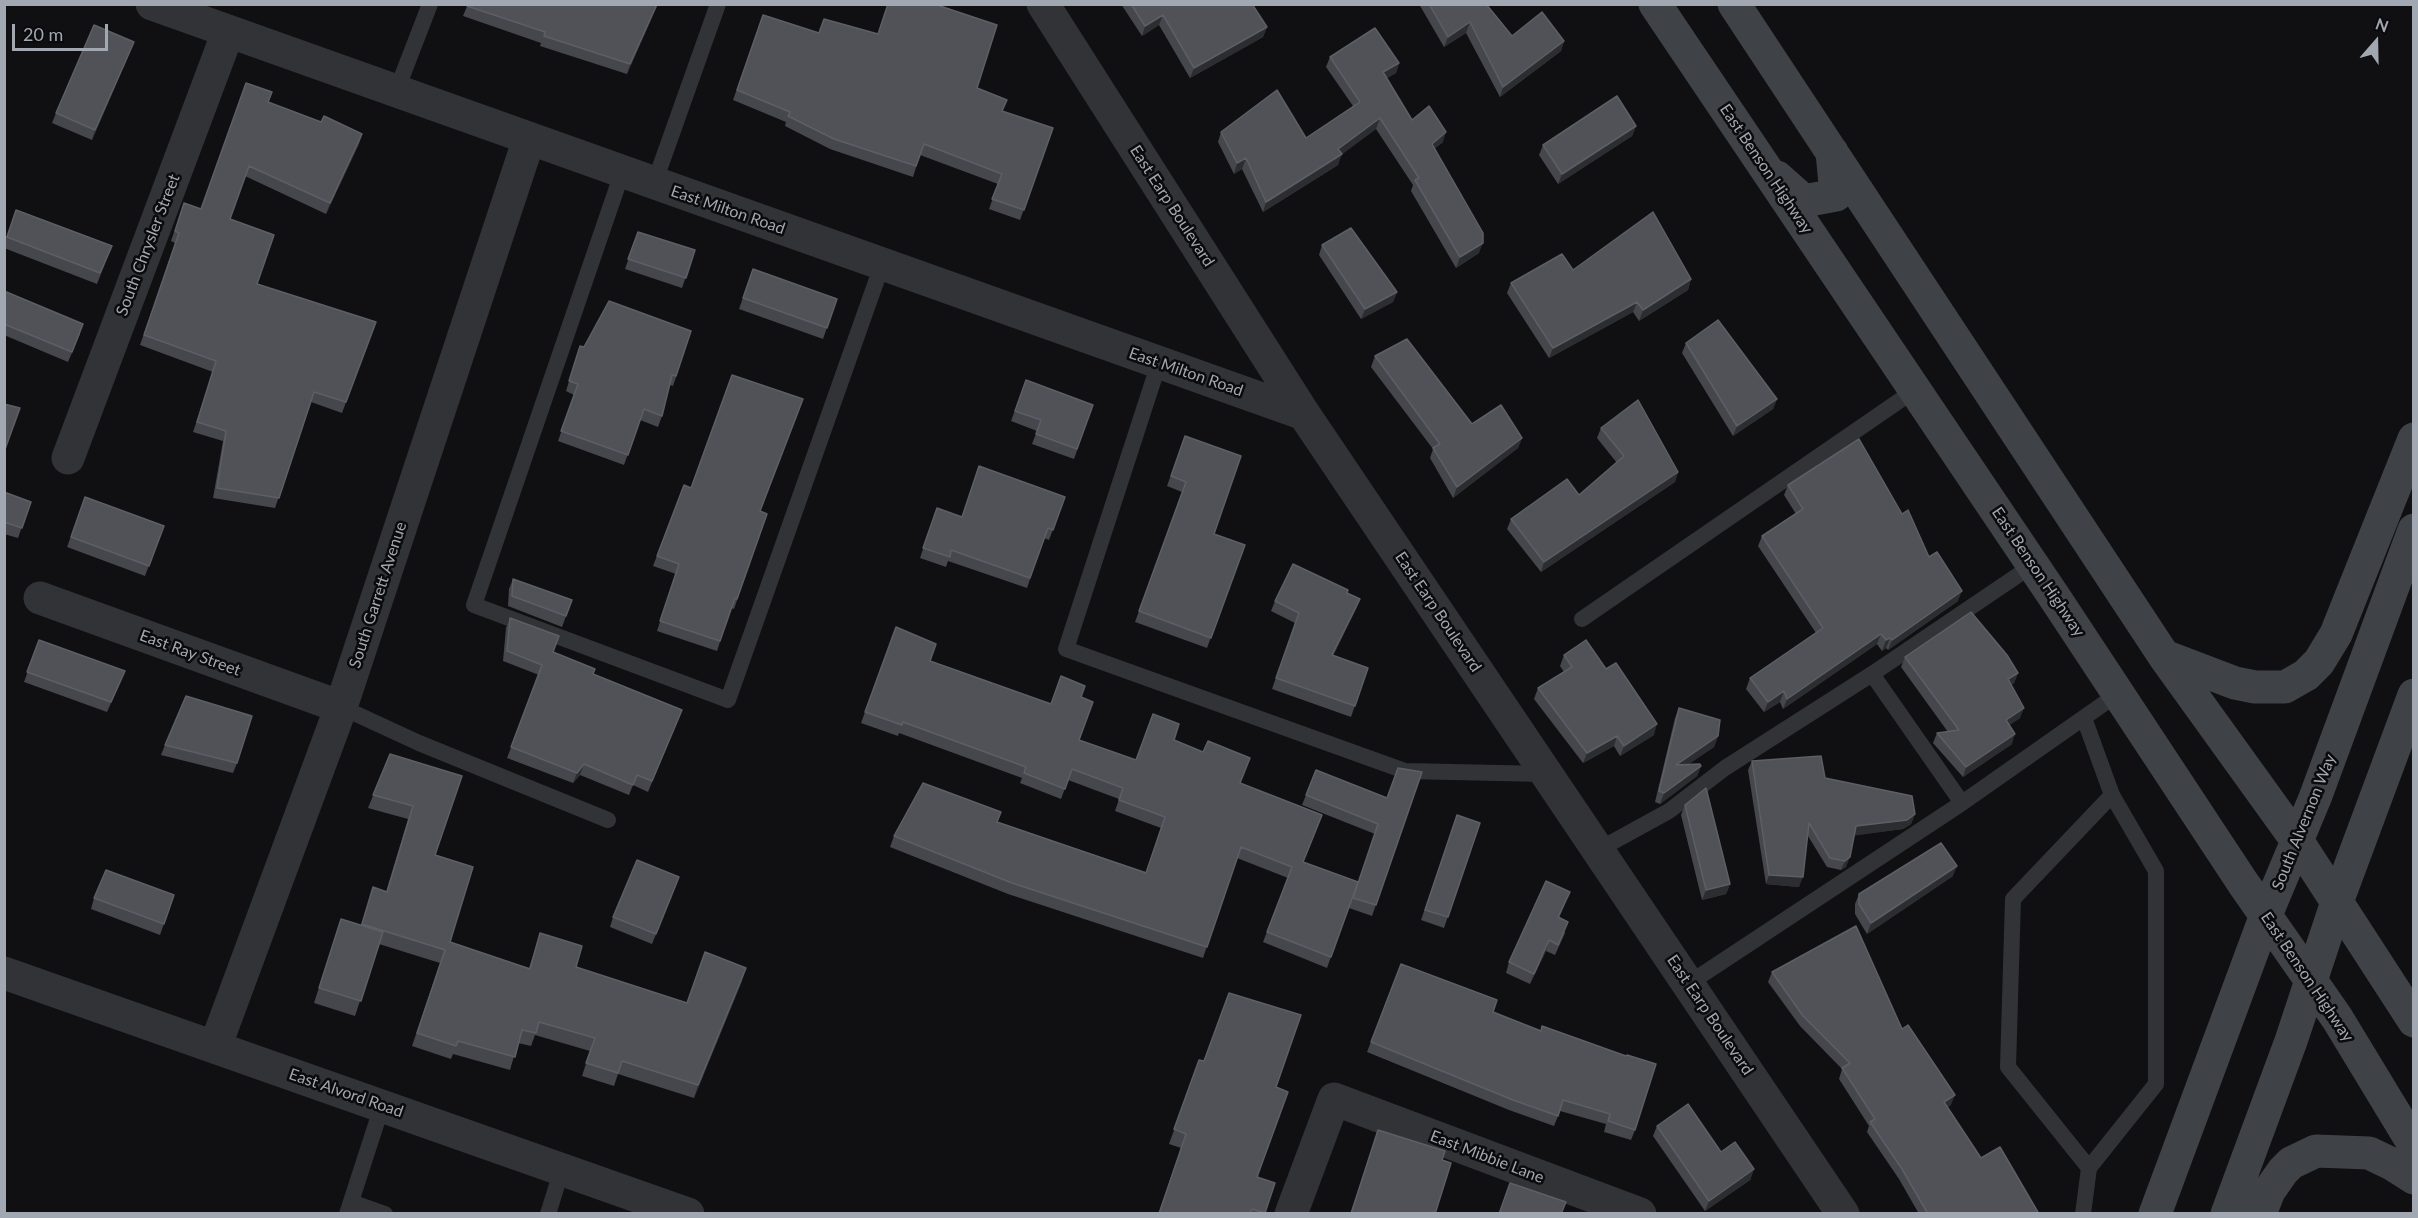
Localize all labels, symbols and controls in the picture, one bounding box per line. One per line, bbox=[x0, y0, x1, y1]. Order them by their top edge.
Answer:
scale bar bbox=[15, 12, 111, 50]
north arrow bbox=[2346, 12, 2406, 72]
text: N bbox=[2373, 14, 2391, 36]
text: 20 m bbox=[23, 23, 63, 45]
street label: East Benson Highway bbox=[1716, 101, 1816, 237]
street label: East Earp Boulevard bbox=[1126, 142, 1218, 270]
street label: South Chrysler Street bbox=[112, 171, 184, 319]
street label: East Milton Road bbox=[668, 181, 788, 239]
street label: East Milton Road bbox=[1126, 343, 1246, 401]
street label: East Benson Highway bbox=[1988, 504, 2088, 640]
street label: South Garrett Avenue bbox=[345, 519, 411, 671]
street label: East Earp Boulevard bbox=[1391, 548, 1485, 676]
street label: East Ray Street bbox=[137, 626, 243, 680]
street label: South Alvernon Way bbox=[2268, 751, 2340, 893]
street label: East Benson Highway bbox=[2257, 909, 2357, 1045]
street label: East Earp Boulevard bbox=[1663, 951, 1757, 1079]
street label: East Alvord Road bbox=[286, 1064, 406, 1122]
street label: East Mibbie Lane bbox=[1427, 1126, 1547, 1188]

